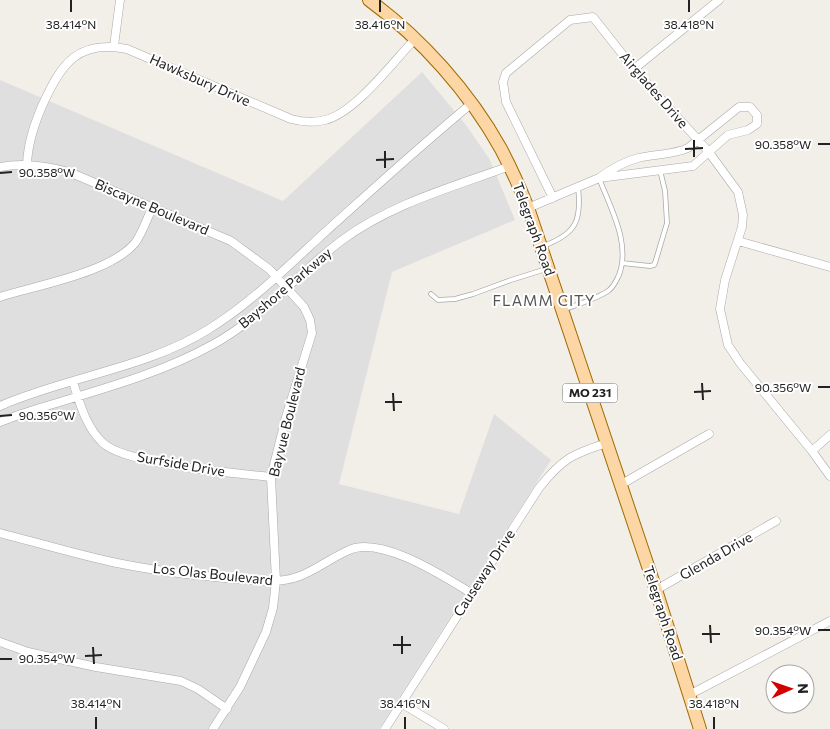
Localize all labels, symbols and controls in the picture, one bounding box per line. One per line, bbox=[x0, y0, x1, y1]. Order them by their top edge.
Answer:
text: 38.414°N bbox=[46, 17, 96, 31]
text: 38.416°N bbox=[355, 17, 405, 31]
text: 38.418°N bbox=[664, 17, 714, 31]
street label: Airglades Drive bbox=[617, 48, 692, 131]
street label: Hawksbury Drive bbox=[147, 50, 253, 109]
text: 90.358°W bbox=[755, 137, 811, 151]
text: 90.358°W bbox=[19, 165, 75, 179]
street label: Biscayne Boulevard bbox=[93, 175, 212, 238]
street label: Telegraph Road bbox=[510, 180, 559, 278]
street label: Bayshore Parkway bbox=[235, 244, 335, 332]
district label: FLAMM CITY bbox=[493, 291, 596, 309]
street label: Bayvue Boulevard bbox=[265, 365, 308, 478]
text: 90.356°W bbox=[755, 380, 811, 394]
road number: MO 231 bbox=[562, 383, 618, 402]
text: 90.356°W bbox=[19, 408, 75, 422]
street label: Surfside Drive bbox=[136, 447, 226, 480]
street label: Causeway Drive bbox=[449, 526, 518, 619]
street label: Glenda Drive bbox=[676, 528, 755, 583]
street label: Los Olas Boulevard bbox=[152, 559, 274, 588]
street label: Telegraph Road bbox=[640, 563, 687, 662]
text: 90.354°W bbox=[755, 623, 811, 637]
text: 90.354°W bbox=[19, 651, 75, 665]
north arrow bbox=[765, 664, 815, 714]
text: N bbox=[795, 683, 812, 694]
text: 38.414°N bbox=[71, 696, 121, 710]
text: 38.416°N bbox=[380, 696, 430, 710]
text: 38.418°N bbox=[689, 696, 739, 710]

